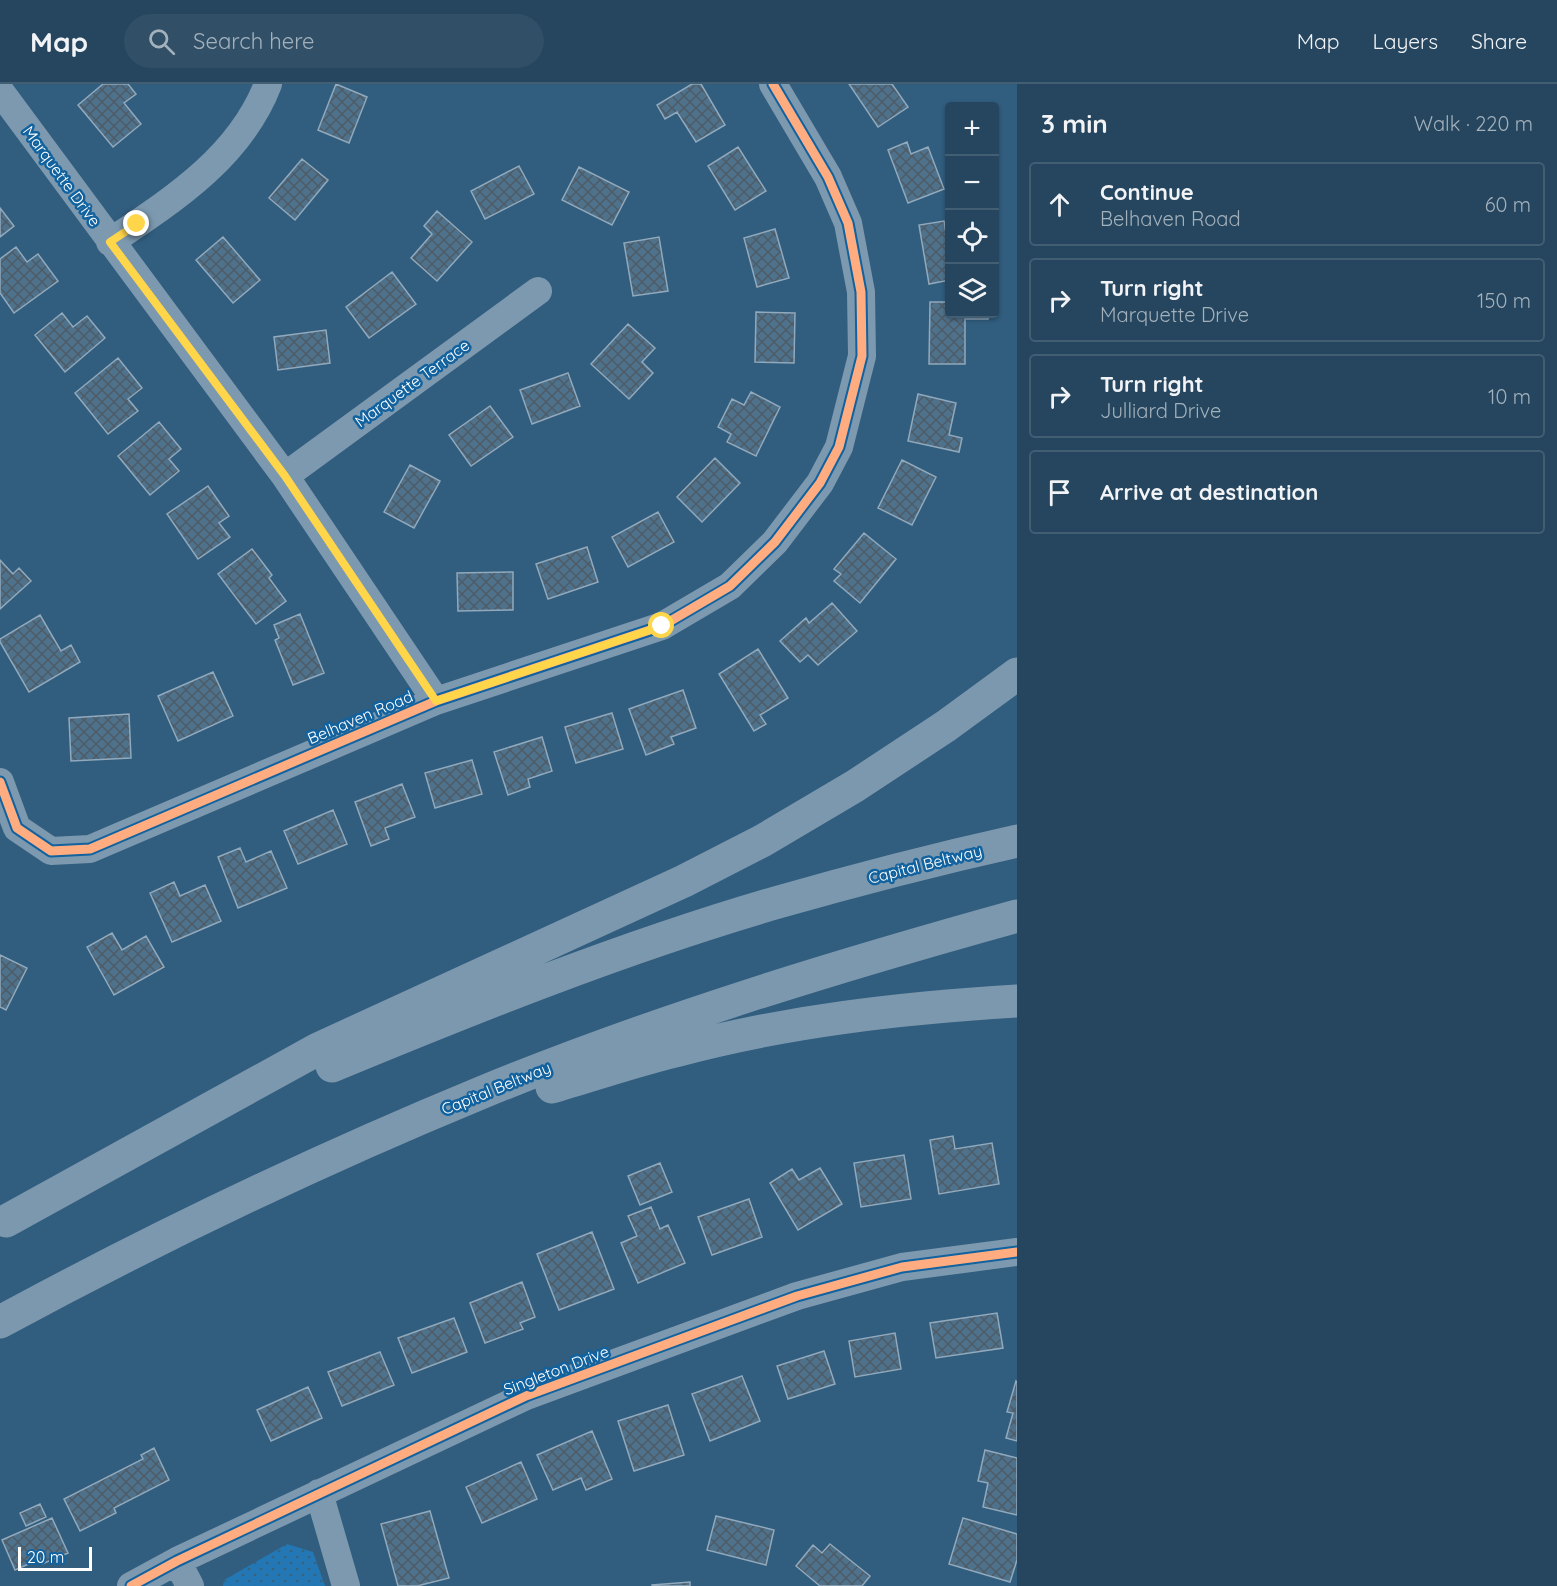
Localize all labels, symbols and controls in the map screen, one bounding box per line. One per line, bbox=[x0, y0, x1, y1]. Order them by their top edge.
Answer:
search box bbox=[124, 14, 544, 68]
text: Map bbox=[30, 24, 88, 59]
icon: search bbox=[145, 25, 178, 58]
text: Search here bbox=[193, 27, 315, 55]
text: Map bbox=[1297, 28, 1340, 54]
text: Layers bbox=[1373, 28, 1438, 54]
text: Share bbox=[1471, 28, 1527, 54]
map controls bbox=[945, 102, 999, 318]
button: + bbox=[945, 102, 999, 156]
text: 3 min bbox=[1041, 107, 1108, 140]
text: Walk · 220 m bbox=[1414, 111, 1533, 136]
street label: Marquette Drive bbox=[19, 122, 105, 230]
button: − bbox=[945, 156, 999, 210]
text: Continue bbox=[1100, 178, 1194, 206]
icon: ahead bbox=[1043, 188, 1076, 221]
text: 60 m bbox=[1485, 192, 1531, 217]
text: Belhaven Road bbox=[1100, 206, 1241, 231]
route end bbox=[123, 210, 149, 236]
button: locate bbox=[945, 210, 999, 264]
button: layers bbox=[945, 264, 999, 318]
text: Turn right bbox=[1100, 274, 1204, 302]
icon: right bbox=[1043, 284, 1076, 317]
text: 150 m bbox=[1477, 288, 1531, 313]
text: Marquette Drive bbox=[1100, 302, 1249, 327]
street label: Marquette Terrace bbox=[351, 335, 473, 431]
text: Turn right bbox=[1100, 370, 1204, 398]
icon: right bbox=[1043, 380, 1076, 413]
text: 10 m bbox=[1488, 384, 1531, 409]
text: Julliard Drive bbox=[1100, 398, 1221, 423]
icon: arrive bbox=[1043, 476, 1076, 509]
text: Arrive at destination bbox=[1100, 478, 1318, 506]
route start bbox=[648, 612, 674, 638]
street label: Belhaven Road bbox=[304, 686, 416, 748]
street label: Capital Beltway bbox=[866, 840, 984, 888]
street label: Capital Beltway bbox=[438, 1057, 554, 1119]
street label: Singleton Drive bbox=[500, 1341, 612, 1399]
scale bar bbox=[18, 1544, 92, 1572]
text: 20 m bbox=[27, 1547, 64, 1567]

